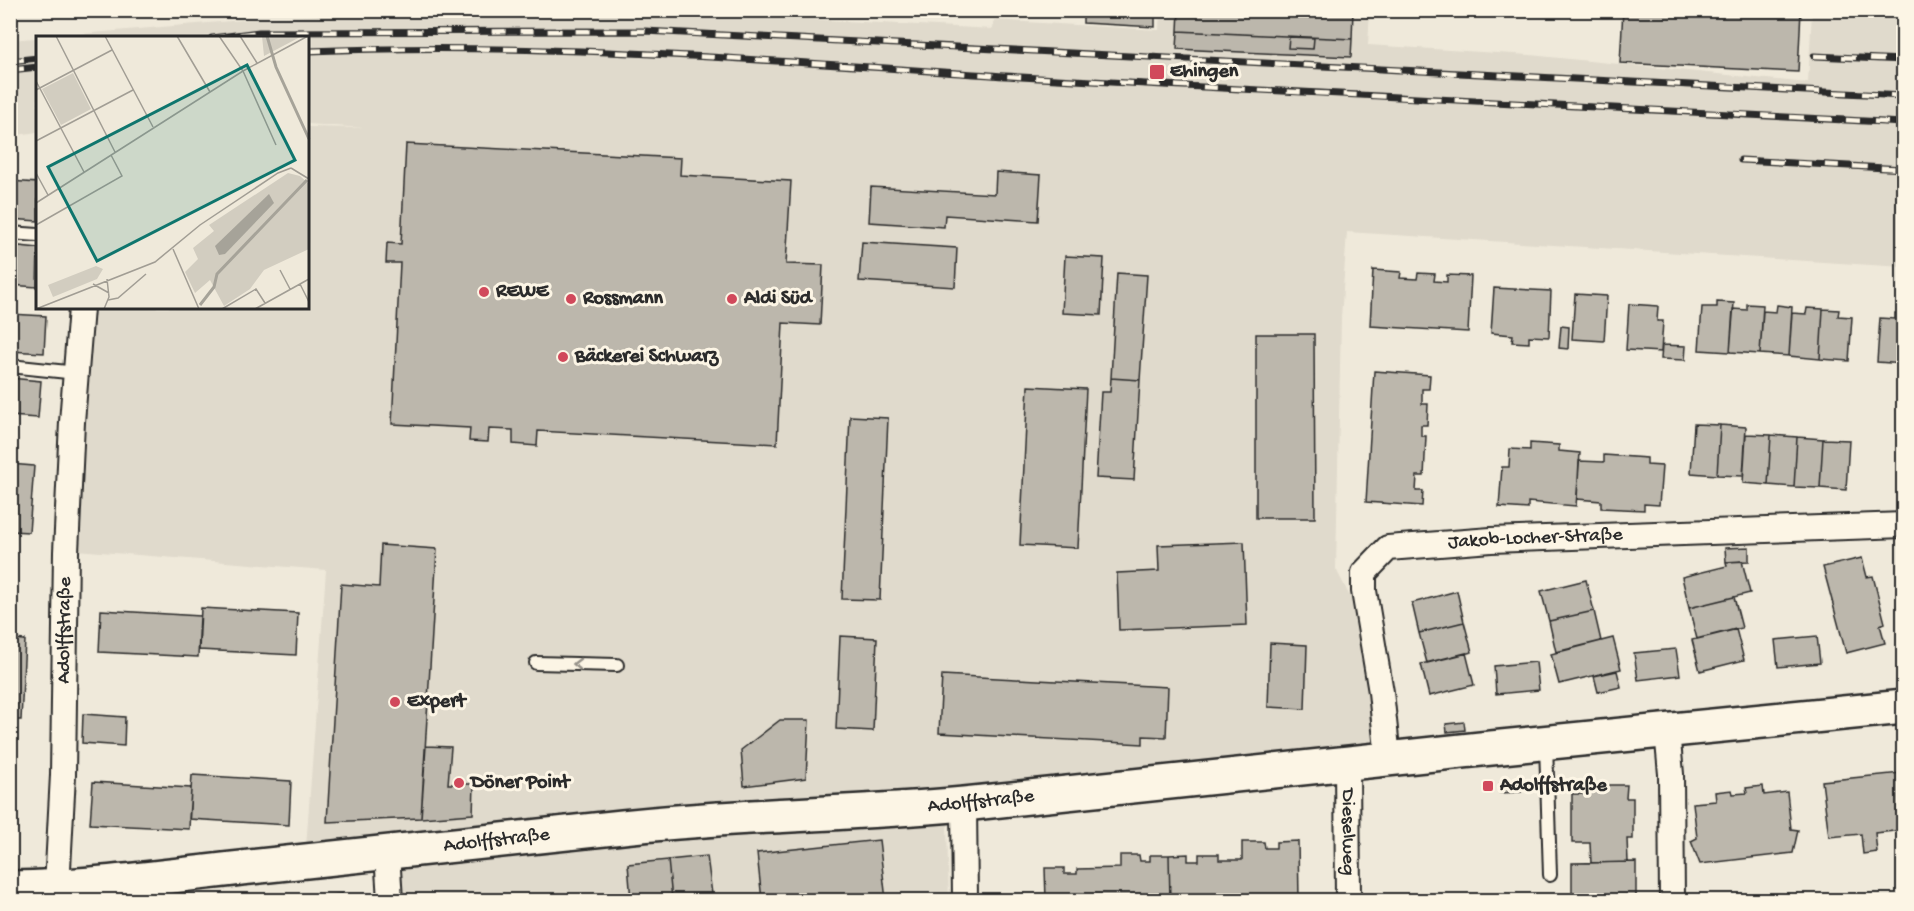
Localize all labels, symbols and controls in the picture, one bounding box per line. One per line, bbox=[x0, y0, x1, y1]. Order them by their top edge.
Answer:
inset map bbox=[36, 36, 309, 309]
place label: Ehingen bbox=[1170, 61, 1239, 84]
marker: Ehingen bbox=[1148, 63, 1166, 81]
place label: REWE bbox=[495, 281, 550, 304]
marker: REWE bbox=[477, 285, 491, 299]
place label: Rossmann bbox=[582, 288, 663, 311]
place label: Aldi Süd bbox=[743, 288, 814, 311]
marker: Rossmann bbox=[564, 292, 578, 306]
marker: Aldi Süd bbox=[725, 292, 739, 306]
place label: Bäckerei Schwarz bbox=[574, 346, 719, 369]
marker: Bäckerei Schwarz bbox=[556, 350, 570, 364]
street label: Jakob-Locher-Straße bbox=[1447, 524, 1624, 555]
street label: Adolffstraße bbox=[53, 576, 77, 684]
one-way arrow bbox=[572, 658, 581, 670]
place label: Expert bbox=[407, 691, 467, 714]
marker: Expert bbox=[388, 695, 402, 709]
place label: Döner Point bbox=[469, 772, 571, 795]
place label: Adolffstraße bbox=[1499, 775, 1607, 798]
marker: Döner Point bbox=[452, 776, 466, 790]
marker: Adolffstraße bbox=[1481, 779, 1495, 793]
street label: Adolffstraße bbox=[927, 785, 1036, 818]
street label: Dieselweg bbox=[1336, 786, 1359, 876]
street label: Adolffstraße bbox=[442, 823, 552, 858]

